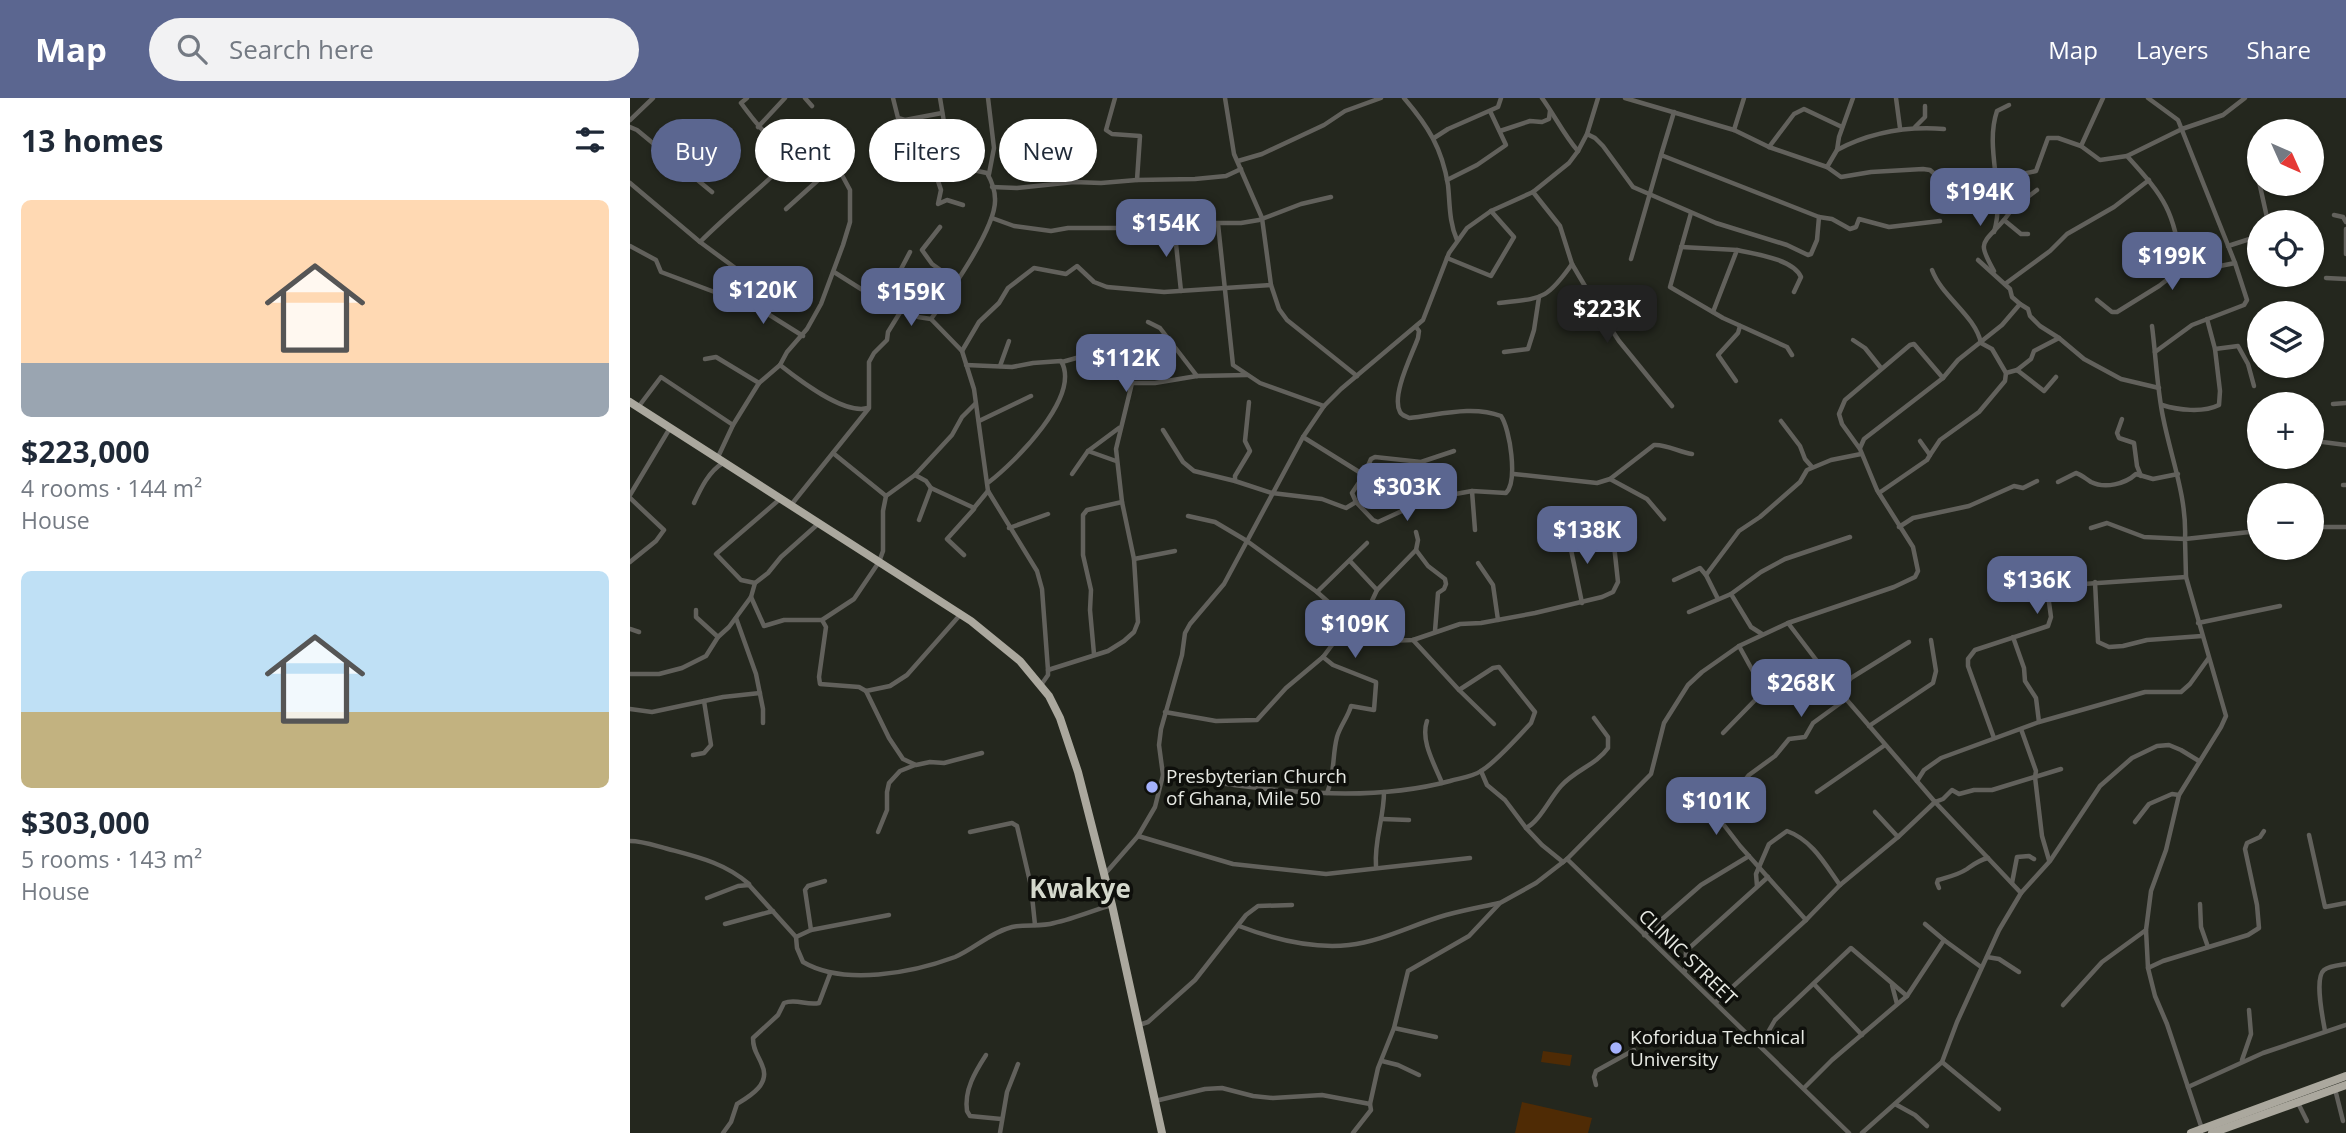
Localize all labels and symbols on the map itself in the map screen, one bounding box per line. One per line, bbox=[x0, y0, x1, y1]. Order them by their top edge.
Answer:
north arrow bbox=[2247, 119, 2324, 196]
pin: $194K bbox=[1931, 169, 2029, 228]
pin: $154K bbox=[1117, 200, 1215, 259]
pin: $199K bbox=[2123, 232, 2221, 292]
pin: $120K bbox=[714, 266, 812, 326]
pin: $159K bbox=[862, 268, 960, 328]
pin: $223K bbox=[1558, 286, 1656, 345]
pin: $112K bbox=[1077, 334, 1175, 394]
pin: $303K bbox=[1358, 464, 1456, 523]
pin: $138K bbox=[1538, 506, 1636, 566]
pin: $136K bbox=[1988, 556, 2086, 616]
pin: $109K bbox=[1306, 601, 1404, 660]
pin: $268K bbox=[1752, 660, 1850, 719]
place label: Presbyterian Church of Ghana, Mile 50 bbox=[1166, 763, 1347, 811]
pin: $101K bbox=[1667, 778, 1765, 837]
marker: Presbyterian Church of Ghana, Mile 50 bbox=[1144, 779, 1160, 795]
district label: Kwakye bbox=[1029, 870, 1131, 906]
street label: CLINIC STREET bbox=[1633, 903, 1743, 1011]
place label: Koforidua Technical University bbox=[1630, 1024, 1805, 1072]
marker: Koforidua Technical University bbox=[1608, 1040, 1624, 1056]

